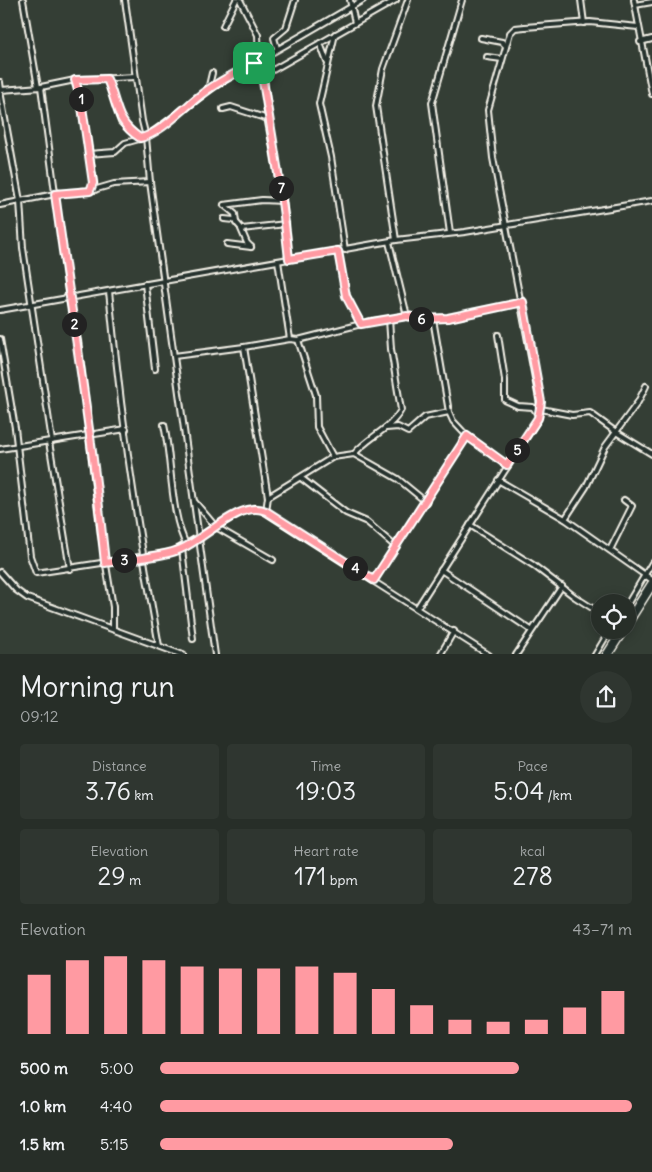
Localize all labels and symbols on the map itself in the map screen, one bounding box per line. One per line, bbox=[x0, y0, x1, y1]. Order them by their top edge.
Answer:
pin bbox=[233, 42, 275, 84]
pin: 1 bbox=[68, 86, 94, 112]
pin: 7 bbox=[268, 176, 294, 200]
pin: 6 bbox=[408, 306, 434, 332]
pin: 2 bbox=[62, 312, 86, 336]
pin: 5 bbox=[504, 438, 530, 462]
pin: 3 bbox=[112, 548, 136, 572]
pin: 4 bbox=[342, 556, 368, 580]

